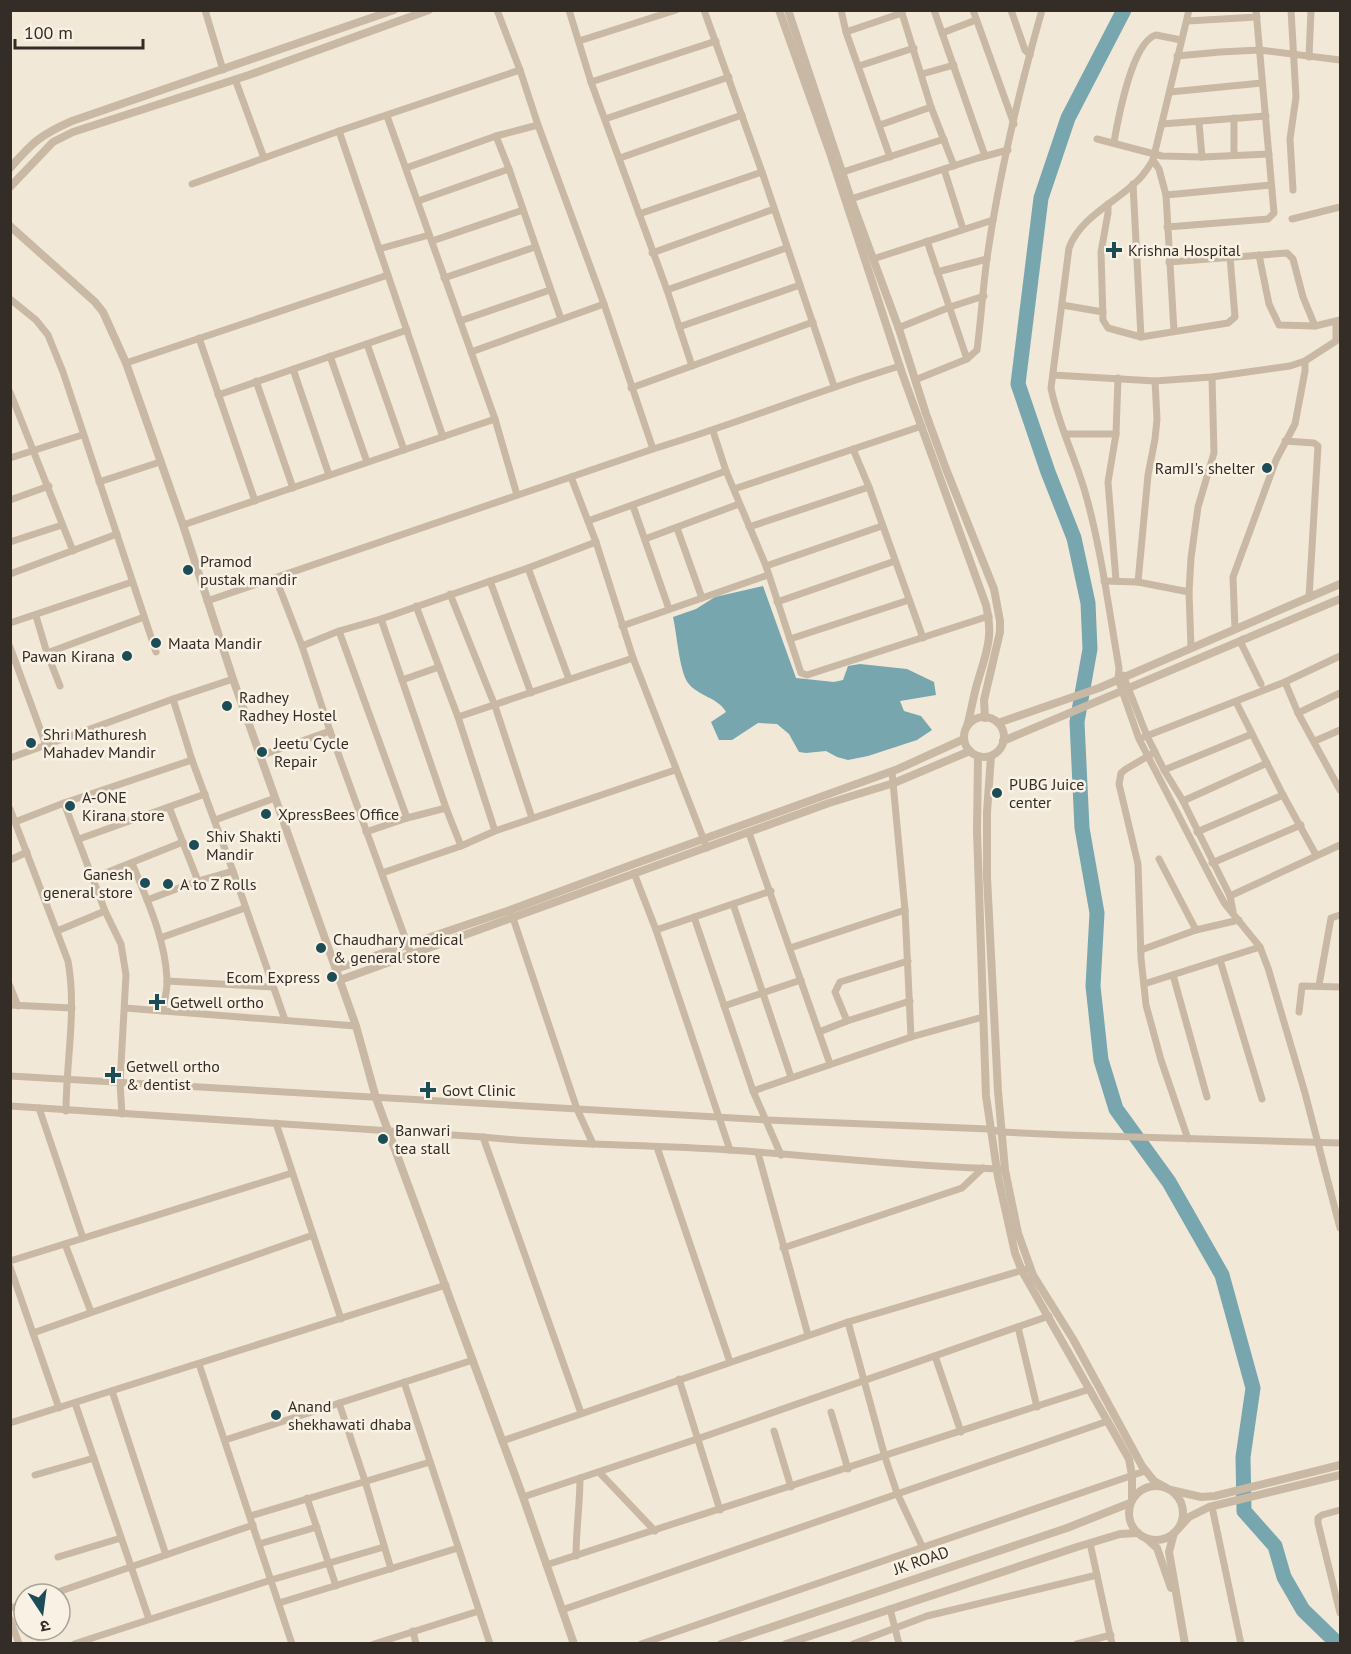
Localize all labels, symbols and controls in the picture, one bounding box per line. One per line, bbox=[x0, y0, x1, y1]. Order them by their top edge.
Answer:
scale bar bbox=[15, 12, 142, 50]
text: 100 m bbox=[24, 21, 73, 44]
place label: Krishna Hospital bbox=[1128, 240, 1241, 260]
marker: Krishna Hospital bbox=[1105, 241, 1123, 259]
place label: RamJI's shelter bbox=[1155, 458, 1256, 478]
marker: RamJI's shelter bbox=[1260, 461, 1274, 475]
place label: Pramod pustak mandir bbox=[200, 551, 297, 589]
marker: Pramod pustak mandir bbox=[181, 563, 195, 577]
place label: Maata Mandir bbox=[168, 633, 262, 653]
marker: Maata Mandir bbox=[149, 636, 163, 650]
place label: Pawan Kirana bbox=[22, 646, 115, 666]
marker: Pawan Kirana bbox=[120, 649, 134, 663]
place label: Radhey Radhey Hostel bbox=[239, 687, 337, 725]
marker: Radhey Radhey Hostel bbox=[220, 699, 234, 713]
place label: Shri Mathuresh Mahadev Mandir bbox=[43, 724, 156, 762]
place label: Jeetu Cycle Repair bbox=[273, 733, 349, 771]
marker: Shri Mathuresh Mahadev Mandir bbox=[24, 736, 38, 750]
marker: Jeetu Cycle Repair bbox=[255, 745, 269, 759]
place label: PUBG Juice center bbox=[1009, 774, 1084, 812]
marker: PUBG Juice center bbox=[990, 786, 1004, 800]
place label: A-ONE Kirana store bbox=[82, 787, 165, 825]
marker: A-ONE Kirana store bbox=[63, 799, 77, 813]
place label: XpressBees Office bbox=[278, 804, 399, 824]
marker: XpressBees Office bbox=[259, 807, 273, 821]
place label: Shiv Shakti Mandir bbox=[206, 826, 282, 864]
marker: Shiv Shakti Mandir bbox=[187, 838, 201, 852]
place label: Ganesh general store bbox=[43, 864, 133, 902]
place label: A to Z Rolls bbox=[180, 874, 257, 894]
marker: Ganesh general store bbox=[138, 876, 152, 890]
marker: A to Z Rolls bbox=[161, 877, 175, 891]
place label: Chaudhary medical & general store bbox=[333, 929, 464, 967]
marker: Chaudhary medical & general store bbox=[314, 941, 328, 955]
place label: Ecom Express bbox=[226, 967, 320, 987]
marker: Ecom Express bbox=[325, 970, 339, 984]
place label: Getwell ortho bbox=[170, 992, 264, 1012]
marker: Getwell ortho bbox=[148, 993, 166, 1011]
place label: Getwell ortho & dentist bbox=[126, 1056, 220, 1094]
marker: Getwell ortho & dentist bbox=[104, 1066, 122, 1084]
place label: Govt Clinic bbox=[442, 1080, 516, 1100]
marker: Govt Clinic bbox=[419, 1081, 437, 1099]
place label: Banwari tea stall bbox=[395, 1120, 450, 1158]
marker: Banwari tea stall bbox=[376, 1132, 390, 1146]
place label: Anand shekhawati dhaba bbox=[288, 1396, 412, 1434]
marker: Anand shekhawati dhaba bbox=[269, 1408, 283, 1422]
street label: JK ROAD bbox=[890, 1541, 951, 1579]
north arrow bbox=[12, 1582, 72, 1642]
text: उ bbox=[38, 1616, 52, 1638]

